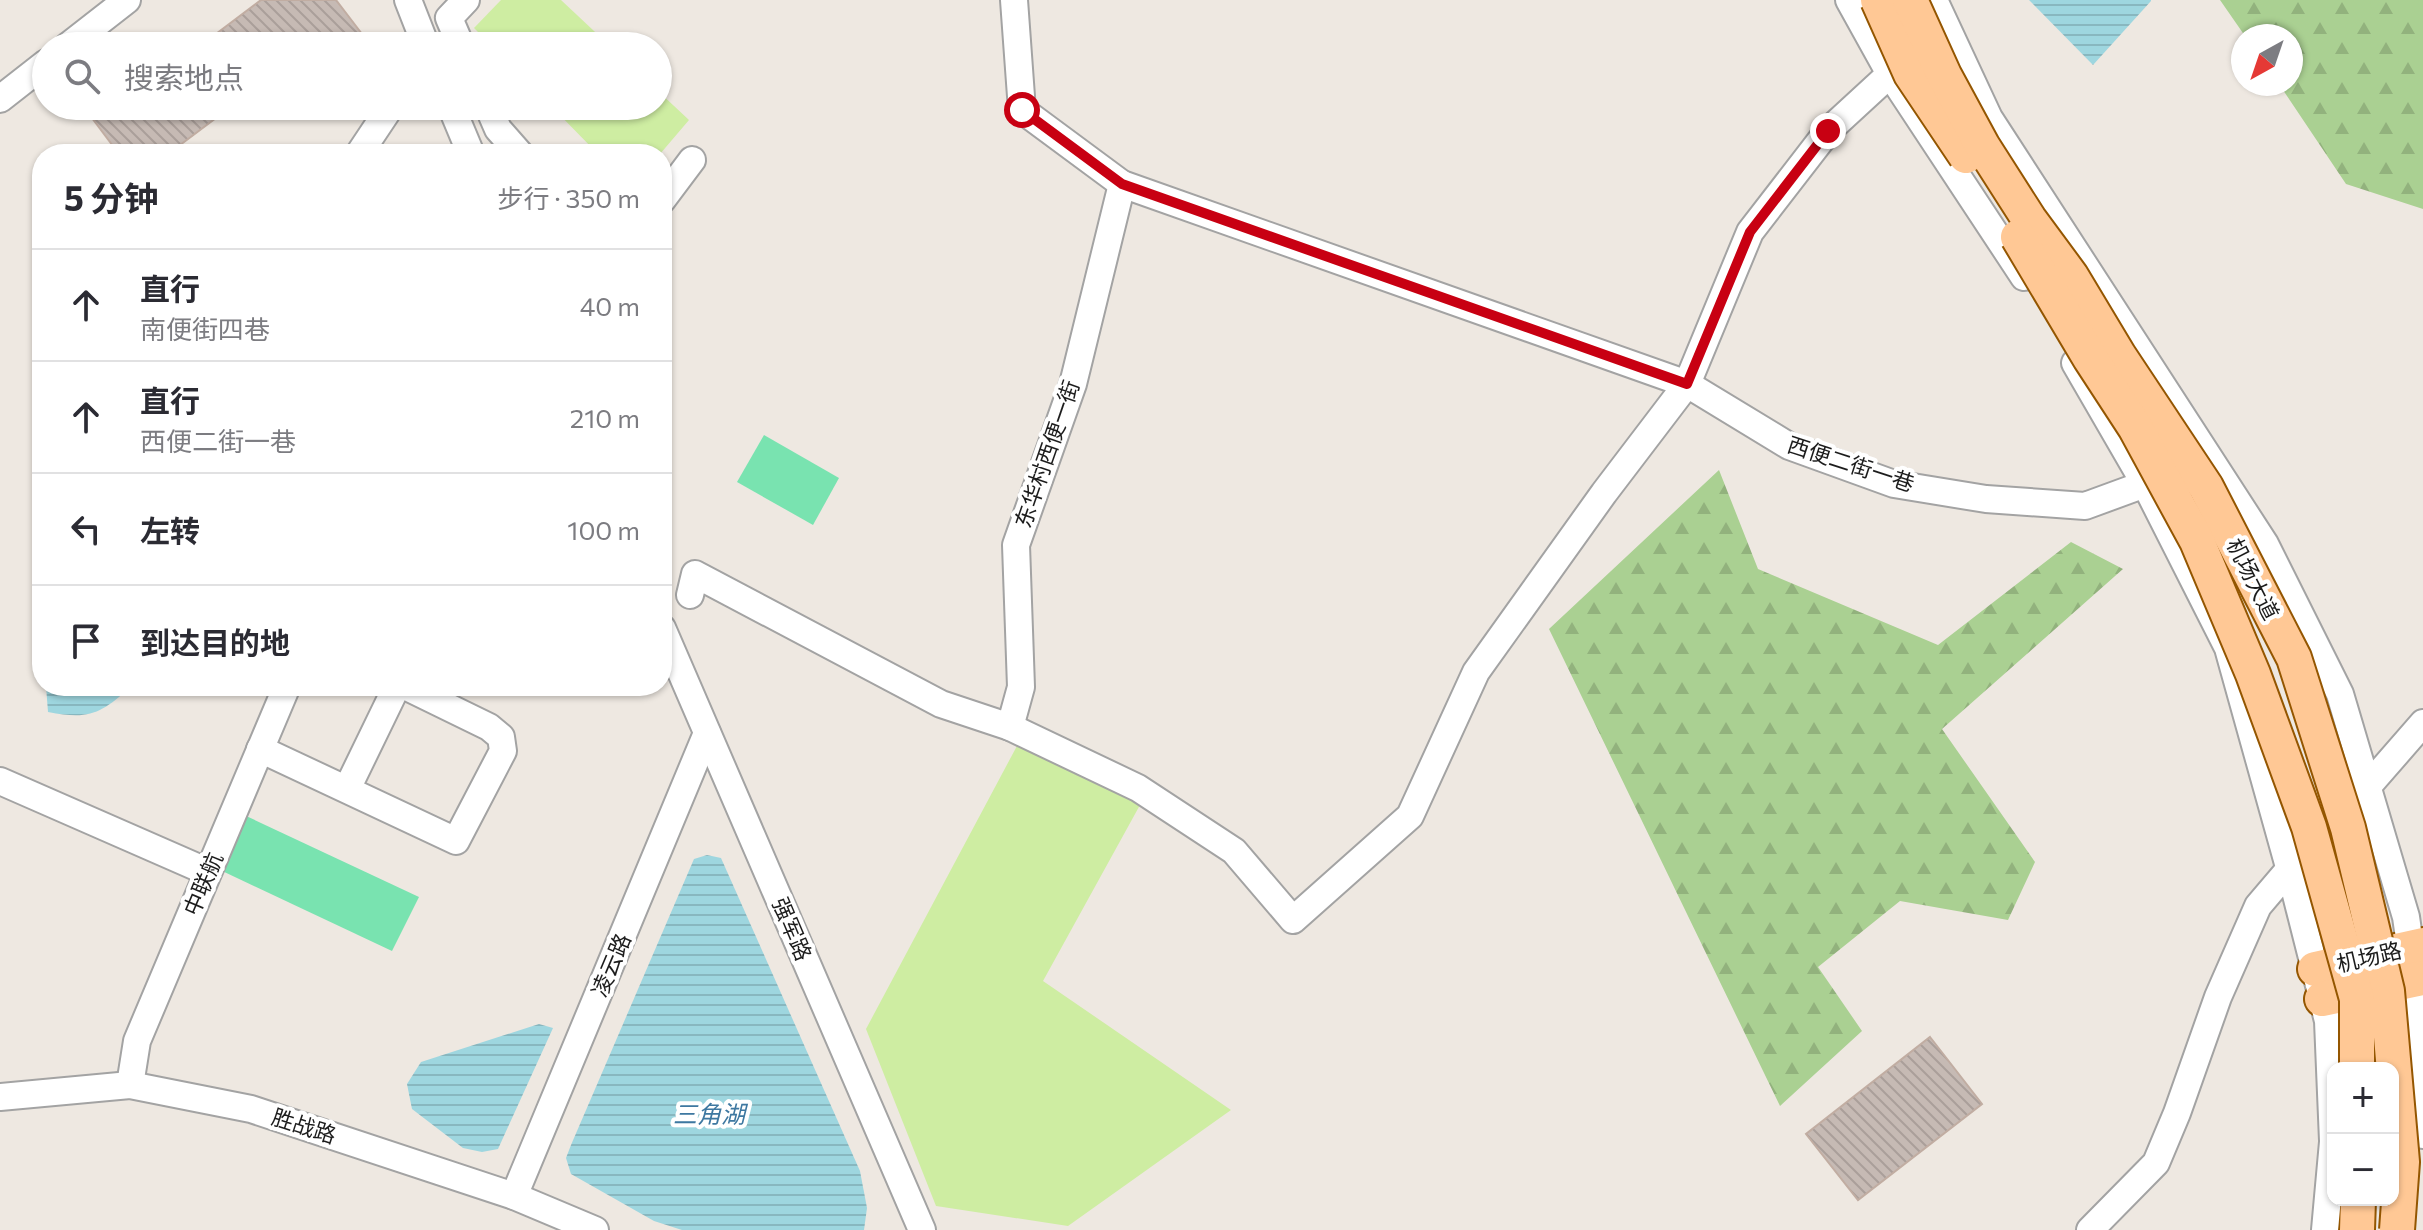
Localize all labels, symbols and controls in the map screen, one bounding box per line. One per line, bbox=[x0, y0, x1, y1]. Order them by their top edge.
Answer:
north arrow bbox=[2231, 24, 2303, 96]
search box bbox=[32, 32, 672, 120]
icon: search bbox=[60, 54, 104, 98]
text: 搜索地点 bbox=[124, 58, 244, 95]
route start bbox=[1004, 92, 1040, 128]
route end bbox=[1810, 113, 1846, 149]
text: 5 分钟 bbox=[64, 176, 158, 218]
text: 步行 · 350 m bbox=[498, 182, 640, 213]
text: 直行 bbox=[140, 269, 200, 306]
icon: ahead bbox=[64, 283, 108, 327]
text: 40 m bbox=[580, 290, 640, 321]
text: 南便街四巷 bbox=[140, 313, 270, 344]
street label: 东华村西便一街 bbox=[1009, 377, 1084, 531]
text: 直行 bbox=[140, 381, 200, 418]
icon: ahead bbox=[64, 395, 108, 439]
text: 210 m bbox=[570, 402, 640, 433]
text: 西便二街一巷 bbox=[140, 425, 296, 456]
street label: 西便二街一巷 bbox=[1784, 430, 1918, 497]
icon: left bbox=[64, 507, 108, 551]
text: 左转 bbox=[140, 511, 200, 548]
text: 100 m bbox=[567, 514, 640, 545]
street label: 机场大道 bbox=[2221, 533, 2285, 624]
icon: arrive bbox=[64, 619, 108, 663]
text: 到达目的地 bbox=[140, 623, 290, 660]
street label: 中联航 bbox=[177, 848, 228, 919]
street label: 强军路 bbox=[767, 893, 818, 964]
street label: 凌云路 bbox=[585, 929, 636, 1000]
street label: 机场路 bbox=[2334, 936, 2404, 977]
map controls bbox=[2327, 1062, 2399, 1206]
button: + bbox=[2327, 1062, 2399, 1134]
water label: 三角湖 bbox=[673, 1099, 749, 1128]
street label: 胜战路 bbox=[269, 1102, 340, 1149]
button: − bbox=[2327, 1134, 2399, 1206]

